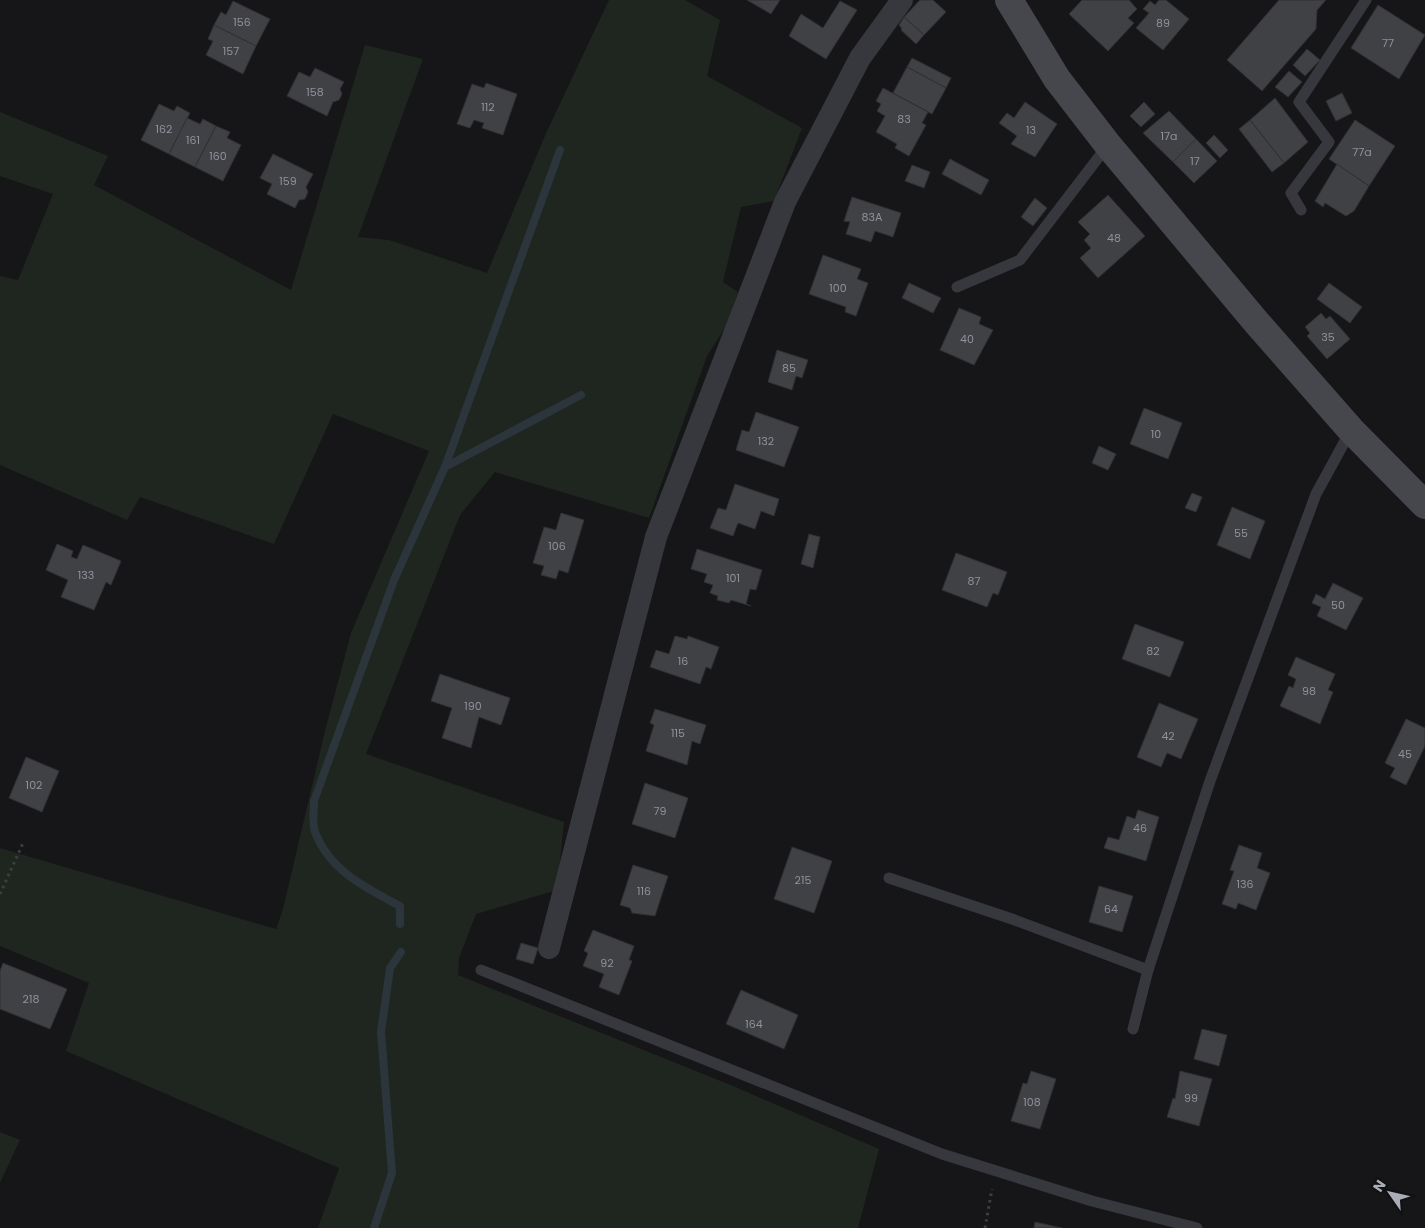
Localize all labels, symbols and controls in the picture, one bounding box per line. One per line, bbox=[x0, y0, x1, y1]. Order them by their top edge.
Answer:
house number: 156 bbox=[233, 14, 251, 30]
house number: 89 bbox=[1156, 15, 1170, 31]
house number: 77 bbox=[1382, 35, 1394, 51]
house number: 157 bbox=[223, 43, 239, 59]
house number: 158 bbox=[306, 84, 324, 100]
house number: 112 bbox=[481, 99, 495, 115]
house number: 83 bbox=[897, 111, 911, 127]
house number: 162 bbox=[156, 121, 172, 137]
house number: 13 bbox=[1026, 122, 1036, 138]
house number: 17a bbox=[1161, 128, 1177, 144]
house number: 161 bbox=[186, 132, 200, 148]
house number: 77a bbox=[1352, 144, 1372, 160]
house number: 160 bbox=[209, 148, 227, 164]
house number: 17 bbox=[1190, 153, 1200, 169]
house number: 159 bbox=[279, 173, 297, 189]
house number: 83A bbox=[862, 209, 883, 225]
house number: 48 bbox=[1107, 230, 1121, 246]
house number: 100 bbox=[829, 280, 847, 296]
house number: 35 bbox=[1321, 329, 1335, 345]
house number: 40 bbox=[960, 331, 974, 347]
house number: 85 bbox=[782, 360, 796, 376]
house number: 10 bbox=[1151, 426, 1161, 442]
house number: 132 bbox=[758, 433, 774, 449]
house number: 55 bbox=[1234, 525, 1248, 541]
house number: 106 bbox=[548, 538, 566, 554]
house number: 133 bbox=[78, 567, 94, 583]
house number: 101 bbox=[726, 570, 740, 586]
house number: 87 bbox=[968, 573, 980, 589]
house number: 50 bbox=[1331, 597, 1345, 613]
house number: 82 bbox=[1146, 643, 1160, 659]
house number: 16 bbox=[678, 653, 688, 669]
house number: 98 bbox=[1302, 683, 1316, 699]
house number: 190 bbox=[464, 698, 482, 714]
house number: 115 bbox=[671, 725, 685, 741]
house number: 42 bbox=[1161, 728, 1175, 744]
house number: 45 bbox=[1398, 746, 1412, 762]
house number: 102 bbox=[26, 777, 42, 793]
house number: 79 bbox=[654, 803, 667, 819]
house number: 46 bbox=[1133, 820, 1147, 836]
house number: 215 bbox=[795, 872, 811, 888]
house number: 136 bbox=[1237, 876, 1254, 892]
house number: 116 bbox=[637, 883, 651, 899]
house number: 64 bbox=[1104, 901, 1118, 917]
house number: 92 bbox=[600, 955, 614, 971]
house number: 218 bbox=[23, 991, 39, 1007]
house number: 164 bbox=[745, 1016, 763, 1032]
house number: 99 bbox=[1184, 1090, 1198, 1106]
house number: 108 bbox=[1023, 1094, 1041, 1110]
north arrow bbox=[1365, 1168, 1415, 1218]
text: N bbox=[1368, 1176, 1390, 1196]

